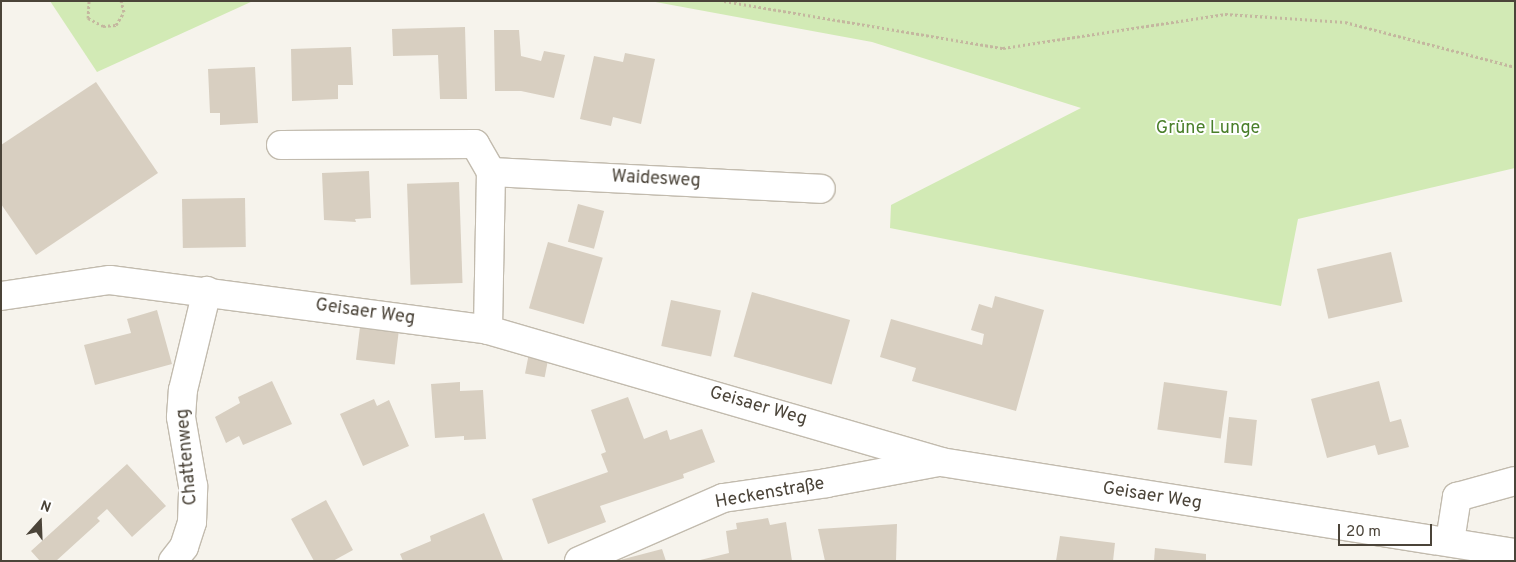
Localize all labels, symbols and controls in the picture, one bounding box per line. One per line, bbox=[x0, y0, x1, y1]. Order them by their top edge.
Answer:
park label: Grüne Lunge bbox=[1156, 118, 1260, 140]
street label: Waidesweg bbox=[611, 167, 701, 193]
street label: Geisaer Weg bbox=[314, 295, 416, 331]
street label: Geisaer Weg bbox=[707, 383, 809, 431]
street label: Chattenweg bbox=[173, 408, 203, 506]
street label: Heckenstraße bbox=[714, 474, 826, 514]
street label: Geisaer Weg bbox=[1101, 478, 1203, 516]
north arrow bbox=[15, 497, 65, 547]
text: N bbox=[38, 498, 53, 517]
scale bar bbox=[1341, 514, 1435, 546]
text: 20 m bbox=[1346, 523, 1381, 542]

